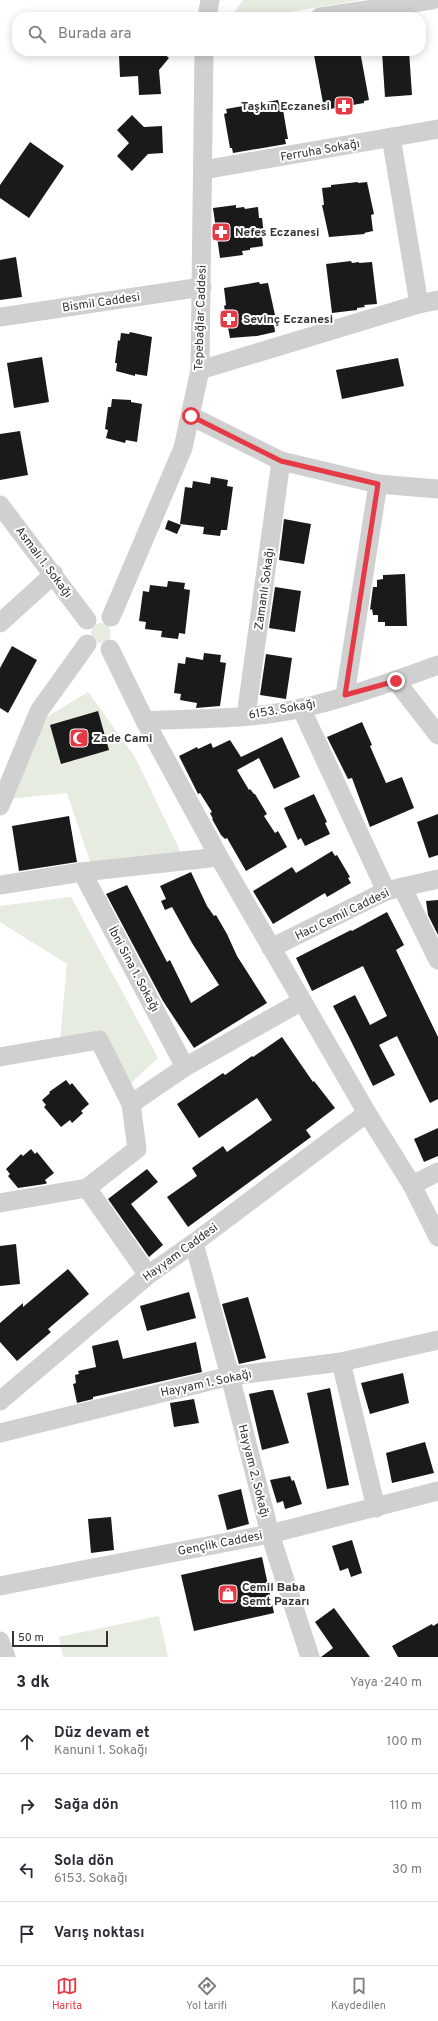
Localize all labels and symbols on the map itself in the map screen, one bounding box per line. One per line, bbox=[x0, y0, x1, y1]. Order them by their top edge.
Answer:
pharmacy icon: Taşkın Eczanesi bbox=[333, 95, 355, 117]
place label: Taşkın Eczanesi bbox=[241, 99, 330, 115]
street label: Ferruha Sokağı bbox=[279, 136, 361, 166]
pharmacy icon: Nefes Eczanesi bbox=[210, 221, 232, 243]
place label: Nefes Eczanesi bbox=[235, 225, 320, 241]
street label: Tepebağlar Caddesi bbox=[191, 265, 211, 371]
street label: Bismil Caddesi bbox=[61, 290, 141, 316]
pharmacy icon: Sevinç Eczanesi bbox=[218, 308, 240, 330]
place label: Sevinç Eczanesi bbox=[243, 312, 333, 328]
route start bbox=[182, 407, 200, 425]
street label: Asmalı 1. Sokağı bbox=[11, 524, 75, 601]
street label: Zamanlı Sokağı bbox=[251, 547, 279, 631]
route end bbox=[387, 672, 405, 690]
street label: 6153. Sokağı bbox=[247, 696, 317, 724]
mosque icon: Zade Cami bbox=[68, 727, 90, 749]
place label: Zade Cami bbox=[93, 731, 152, 747]
street label: Hacı Cemil Caddesi bbox=[293, 885, 392, 945]
street label: İbni Sina 1. Sokağı bbox=[104, 924, 162, 1015]
street label: Hayyam Caddesi bbox=[140, 1220, 221, 1286]
street label: Hayyam 1. Sokağı bbox=[159, 1367, 253, 1401]
street label: Hayyam 2. Sokağı bbox=[234, 1423, 272, 1520]
street label: Gençlik Caddesi bbox=[176, 1528, 264, 1560]
place label: Cemil Baba Semt Pazarı bbox=[242, 1580, 310, 1610]
shop icon: Cemil Baba Semt Pazarı bbox=[217, 1583, 239, 1605]
scale bar bbox=[12, 1629, 108, 1648]

